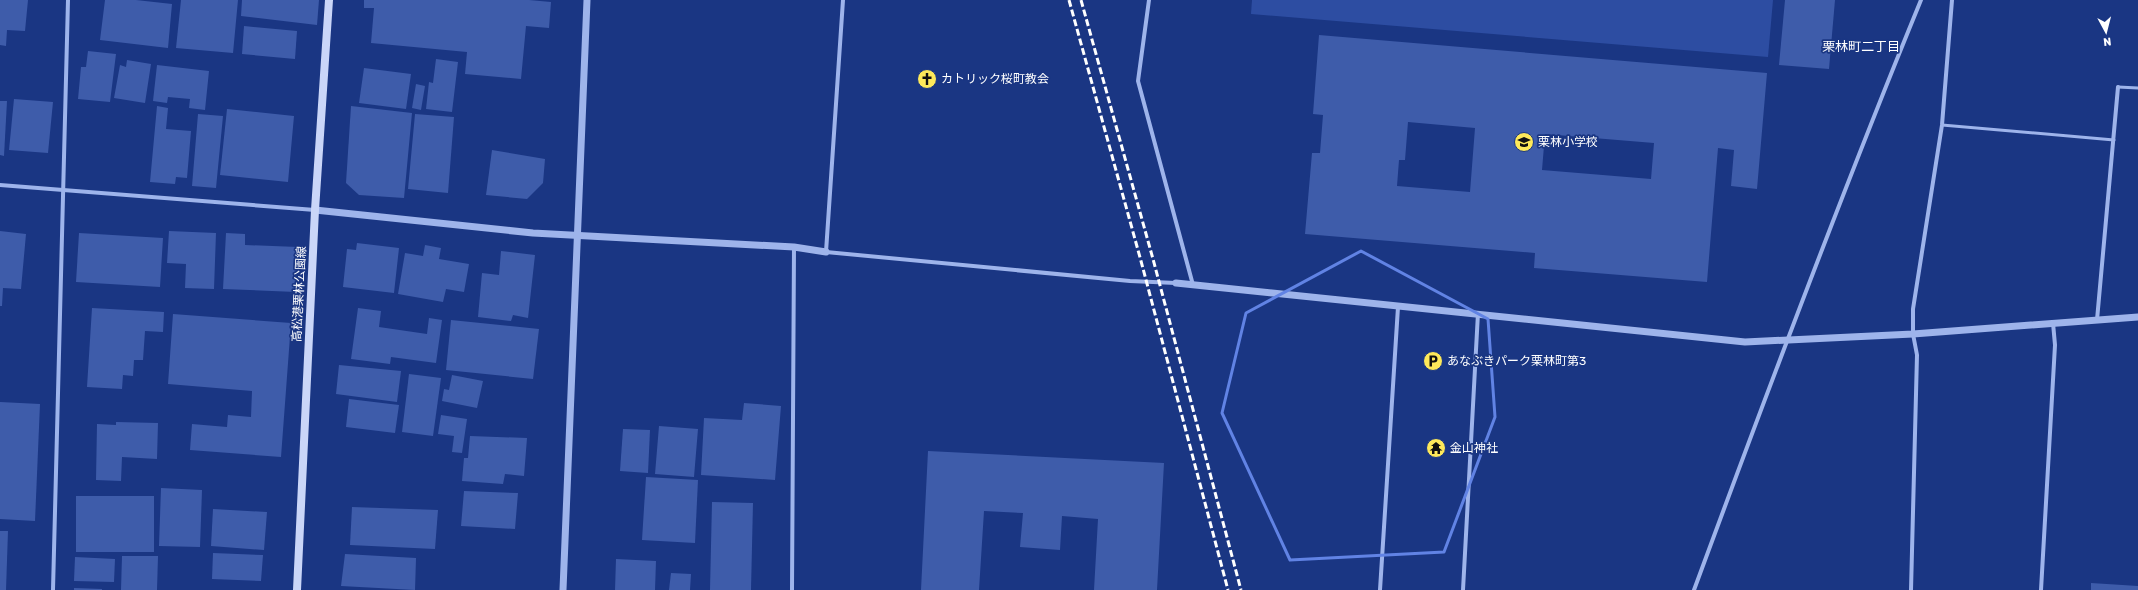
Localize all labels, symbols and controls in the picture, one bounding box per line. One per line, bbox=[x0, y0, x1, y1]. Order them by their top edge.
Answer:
north arrow bbox=[2086, 12, 2126, 52]
text: N bbox=[2102, 34, 2112, 48]
district label: 栗林町二丁目 bbox=[1822, 39, 1900, 54]
church icon: カトリック桜町教会 bbox=[916, 68, 938, 90]
place label: カトリック桜町教会 bbox=[941, 72, 1049, 86]
school or university icon: 栗林小学校 bbox=[1513, 131, 1535, 153]
place label: 栗林小学校 bbox=[1538, 135, 1598, 149]
street label: 高松港栗林公園線 bbox=[289, 246, 309, 342]
parking icon: あなぶきパーク栗林町第3 bbox=[1422, 350, 1444, 372]
place label: あなぶきパーク栗林町第3 bbox=[1447, 354, 1586, 368]
temple icon: 金山神社 bbox=[1425, 437, 1447, 459]
place label: 金山神社 bbox=[1450, 441, 1498, 455]

